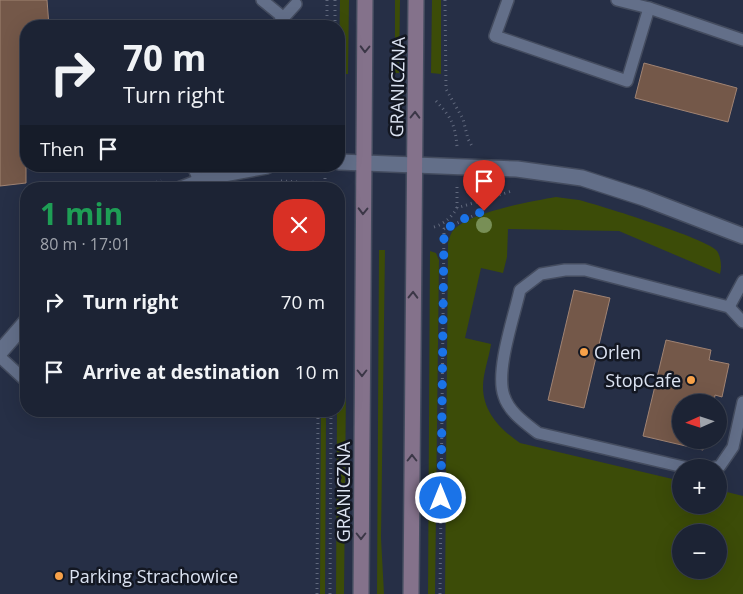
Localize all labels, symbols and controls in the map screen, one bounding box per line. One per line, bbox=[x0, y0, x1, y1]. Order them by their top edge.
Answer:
text: 70 m bbox=[123, 34, 206, 81]
street label: GRANICZNA bbox=[384, 36, 410, 138]
icon: right bbox=[40, 40, 105, 105]
one-way arrow bbox=[360, 45, 370, 53]
text: Turn right bbox=[123, 79, 225, 109]
one-way arrow bbox=[410, 111, 420, 118]
icon: arrive bbox=[94, 135, 122, 163]
text: Then bbox=[40, 136, 84, 162]
pin bbox=[463, 160, 505, 211]
icon: arrive bbox=[470, 167, 498, 195]
text: 1 min bbox=[40, 193, 123, 234]
button: close bbox=[273, 199, 325, 251]
one-way arrow bbox=[358, 207, 368, 215]
text: 80 m · 17:01 bbox=[40, 233, 131, 255]
icon: right bbox=[40, 288, 68, 316]
text: Turn right bbox=[83, 289, 178, 315]
text: 70 m bbox=[281, 289, 325, 315]
one-way arrow bbox=[408, 291, 418, 299]
place label: Orlen bbox=[594, 340, 641, 364]
marker: Orlen bbox=[578, 346, 590, 358]
icon: arrive bbox=[40, 358, 68, 386]
text: Arrive at destination bbox=[83, 359, 280, 385]
text: 10 m bbox=[295, 359, 339, 385]
place label: StopCafe bbox=[605, 368, 681, 392]
one-way arrow bbox=[357, 370, 367, 377]
marker: StopCafe bbox=[685, 374, 697, 386]
north arrow bbox=[672, 394, 728, 449]
map controls bbox=[672, 394, 727, 579]
street label: GRANICZNA bbox=[331, 441, 355, 542]
one-way arrow bbox=[407, 454, 417, 462]
button: + bbox=[672, 459, 727, 514]
position arrow bbox=[414, 471, 466, 523]
button: − bbox=[672, 524, 727, 579]
one-way arrow bbox=[356, 532, 366, 540]
place label: Parking Strachowice bbox=[69, 564, 238, 588]
marker: Parking Strachowice bbox=[53, 570, 65, 582]

